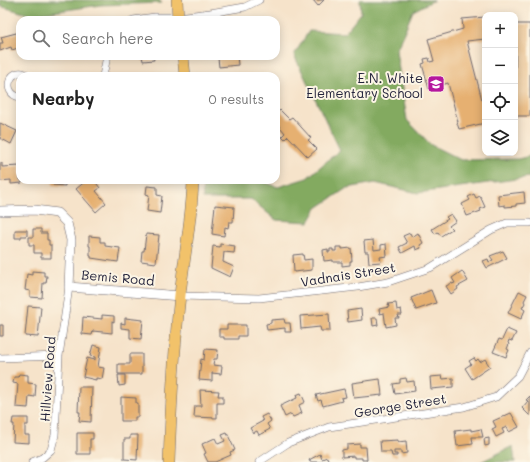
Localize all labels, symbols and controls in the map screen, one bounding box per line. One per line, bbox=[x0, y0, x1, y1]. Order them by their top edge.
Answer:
map controls bbox=[482, 12, 518, 156]
button: + bbox=[482, 12, 518, 48]
search box bbox=[16, 16, 280, 60]
icon: search bbox=[30, 27, 52, 49]
text: Search here bbox=[62, 28, 153, 48]
button: − bbox=[482, 48, 518, 84]
place label: E.N. White Elementary School bbox=[306, 69, 423, 101]
school or university icon: E.N. White Elementary School bbox=[426, 74, 446, 94]
button: locate bbox=[482, 84, 518, 120]
text: Nearby bbox=[32, 87, 94, 109]
text: 0 results bbox=[209, 90, 264, 107]
button: layers bbox=[482, 120, 518, 156]
street label: Vadnais Street bbox=[299, 258, 397, 290]
street label: Bemis Road bbox=[81, 265, 155, 289]
street label: Hillview Road bbox=[36, 336, 58, 422]
street label: George Street bbox=[353, 389, 448, 421]

